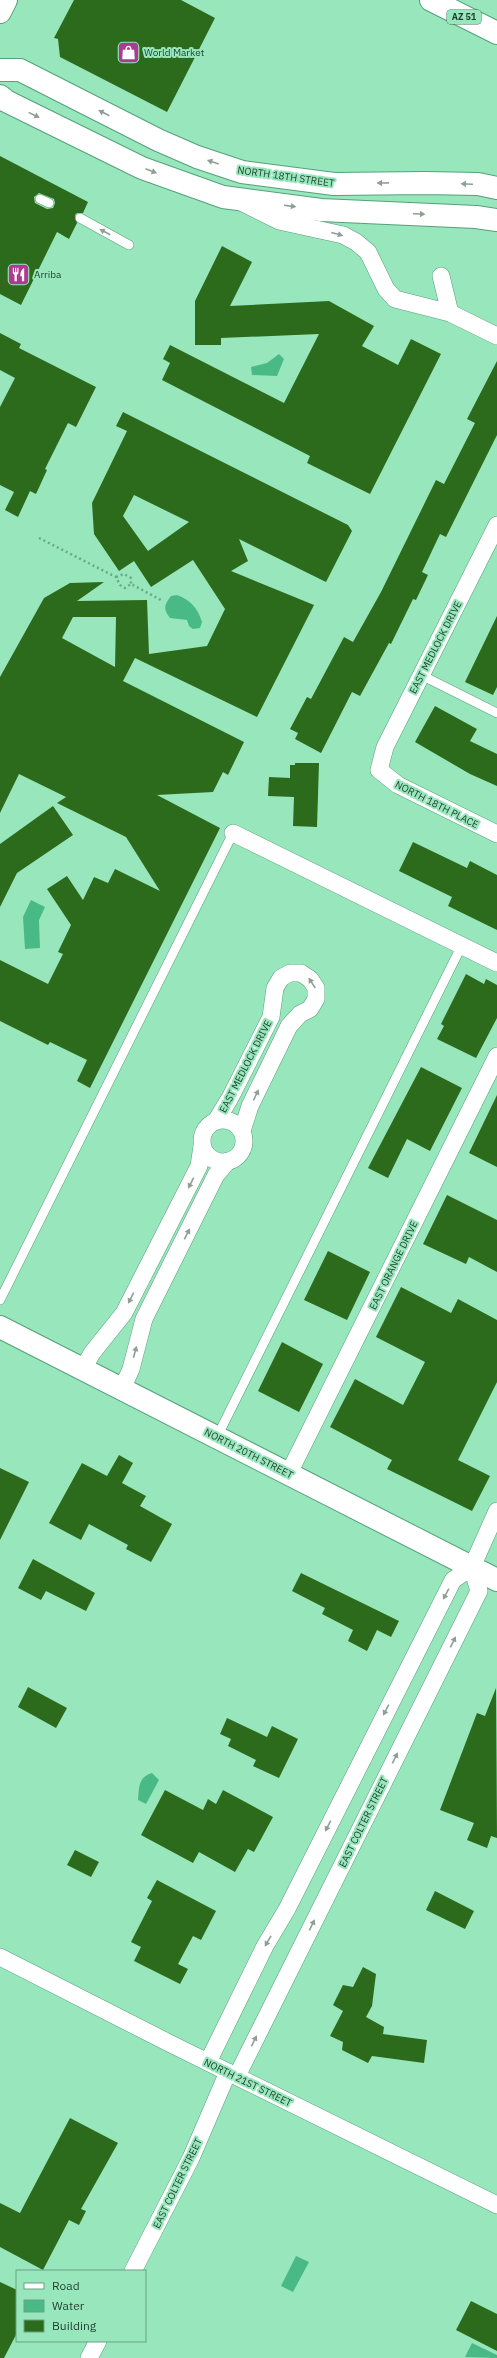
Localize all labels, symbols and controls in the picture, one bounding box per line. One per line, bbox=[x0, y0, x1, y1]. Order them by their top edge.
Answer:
road number: AZ 51 bbox=[447, 10, 481, 24]
shop icon: World Market bbox=[116, 39, 142, 65]
place label: World Market bbox=[144, 46, 205, 59]
one-way arrow bbox=[98, 110, 110, 116]
one-way arrow bbox=[28, 112, 39, 118]
one-way arrow bbox=[207, 159, 219, 165]
street label: NORTH 18TH STREET bbox=[237, 163, 336, 190]
one-way arrow bbox=[145, 169, 157, 175]
one-way arrow bbox=[377, 180, 389, 187]
one-way arrow bbox=[460, 181, 473, 187]
one-way arrow bbox=[284, 203, 296, 209]
one-way arrow bbox=[413, 211, 425, 218]
one-way arrow bbox=[99, 228, 110, 235]
one-way arrow bbox=[331, 231, 343, 237]
restaurant icon: Arriba bbox=[5, 261, 31, 287]
place label: Arriba bbox=[34, 268, 62, 281]
street label: EAST MEDLOCK DRIVE bbox=[406, 599, 465, 696]
street label: NORTH 18TH PLACE bbox=[393, 778, 481, 831]
one-way arrow bbox=[308, 978, 316, 989]
street label: EAST MEDLOCK DRIVE bbox=[216, 1018, 275, 1115]
one-way arrow bbox=[253, 1089, 259, 1100]
one-way arrow bbox=[188, 1177, 194, 1188]
street label: EAST ORANGE DRIVE bbox=[366, 1219, 421, 1312]
one-way arrow bbox=[184, 1228, 190, 1239]
one-way arrow bbox=[128, 1292, 135, 1304]
one-way arrow bbox=[132, 1346, 138, 1358]
street label: NORTH 20TH STREET bbox=[202, 1425, 296, 1482]
one-way arrow bbox=[442, 1588, 449, 1600]
one-way arrow bbox=[450, 1636, 456, 1647]
one-way arrow bbox=[383, 1704, 389, 1716]
one-way arrow bbox=[392, 1752, 398, 1764]
street label: EAST COLTER STREET bbox=[336, 1775, 391, 1870]
one-way arrow bbox=[325, 1820, 331, 1832]
one-way arrow bbox=[309, 1919, 315, 1930]
one-way arrow bbox=[264, 1935, 271, 1947]
one-way arrow bbox=[251, 2035, 258, 2047]
street label: NORTH 21ST STREET bbox=[202, 2055, 294, 2110]
street label: EAST COLTER STREET bbox=[150, 2136, 205, 2231]
legend bbox=[16, 2270, 146, 2342]
text: Road bbox=[52, 2278, 80, 2293]
text: Water bbox=[52, 2298, 85, 2313]
text: Building bbox=[52, 2318, 97, 2333]

